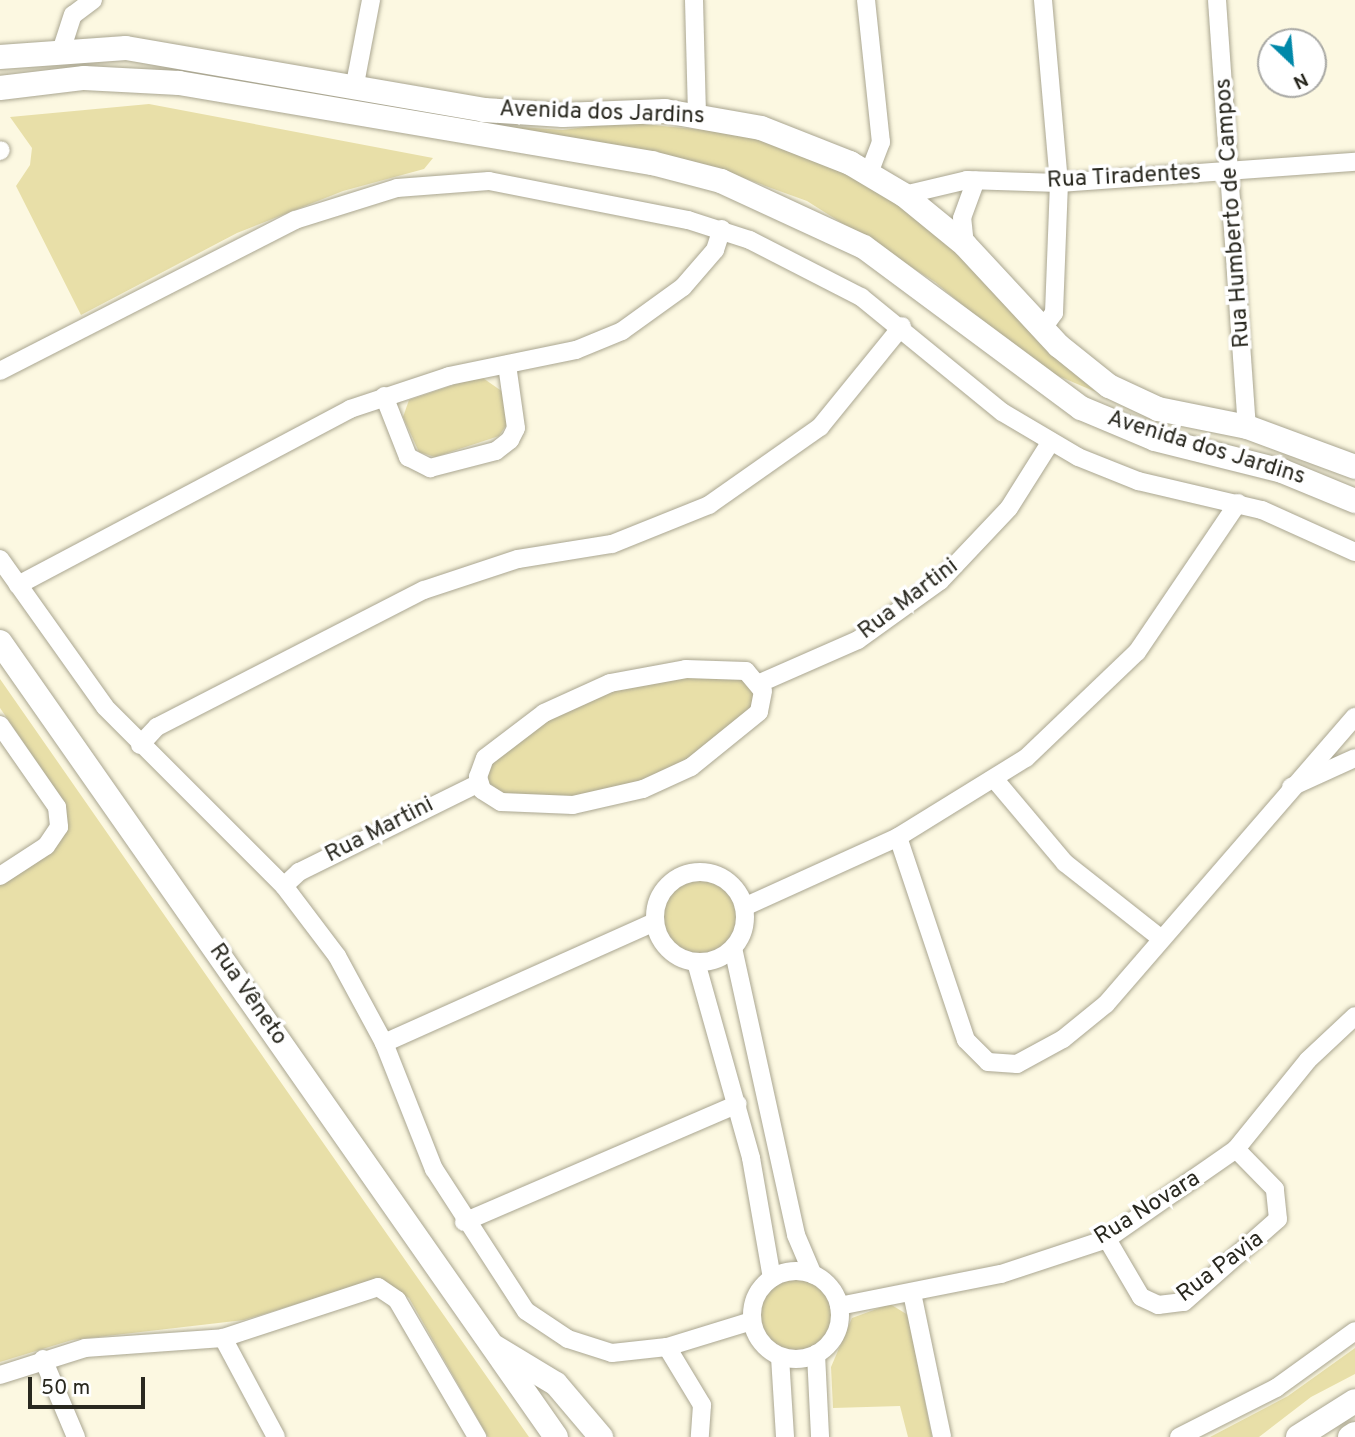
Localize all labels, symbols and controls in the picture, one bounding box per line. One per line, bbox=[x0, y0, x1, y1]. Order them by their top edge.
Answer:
north arrow bbox=[1257, 28, 1327, 98]
text: N bbox=[1289, 66, 1312, 94]
street label: Rua Humberto de Campos bbox=[1211, 77, 1257, 349]
street label: Avenida dos Jardins bbox=[499, 97, 705, 131]
street label: Rua Tiradentes bbox=[1046, 160, 1202, 196]
street label: Avenida dos Jardins bbox=[1104, 406, 1308, 492]
street label: Rua Martini bbox=[854, 553, 964, 647]
street label: Rua Martini bbox=[321, 792, 439, 870]
street label: Rua Vêneto bbox=[202, 939, 292, 1051]
street label: Rua Novara bbox=[1090, 1166, 1206, 1252]
street label: Rua Pavia bbox=[1172, 1226, 1270, 1310]
scale bar bbox=[32, 1364, 149, 1408]
text: 50 m bbox=[41, 1375, 90, 1402]

